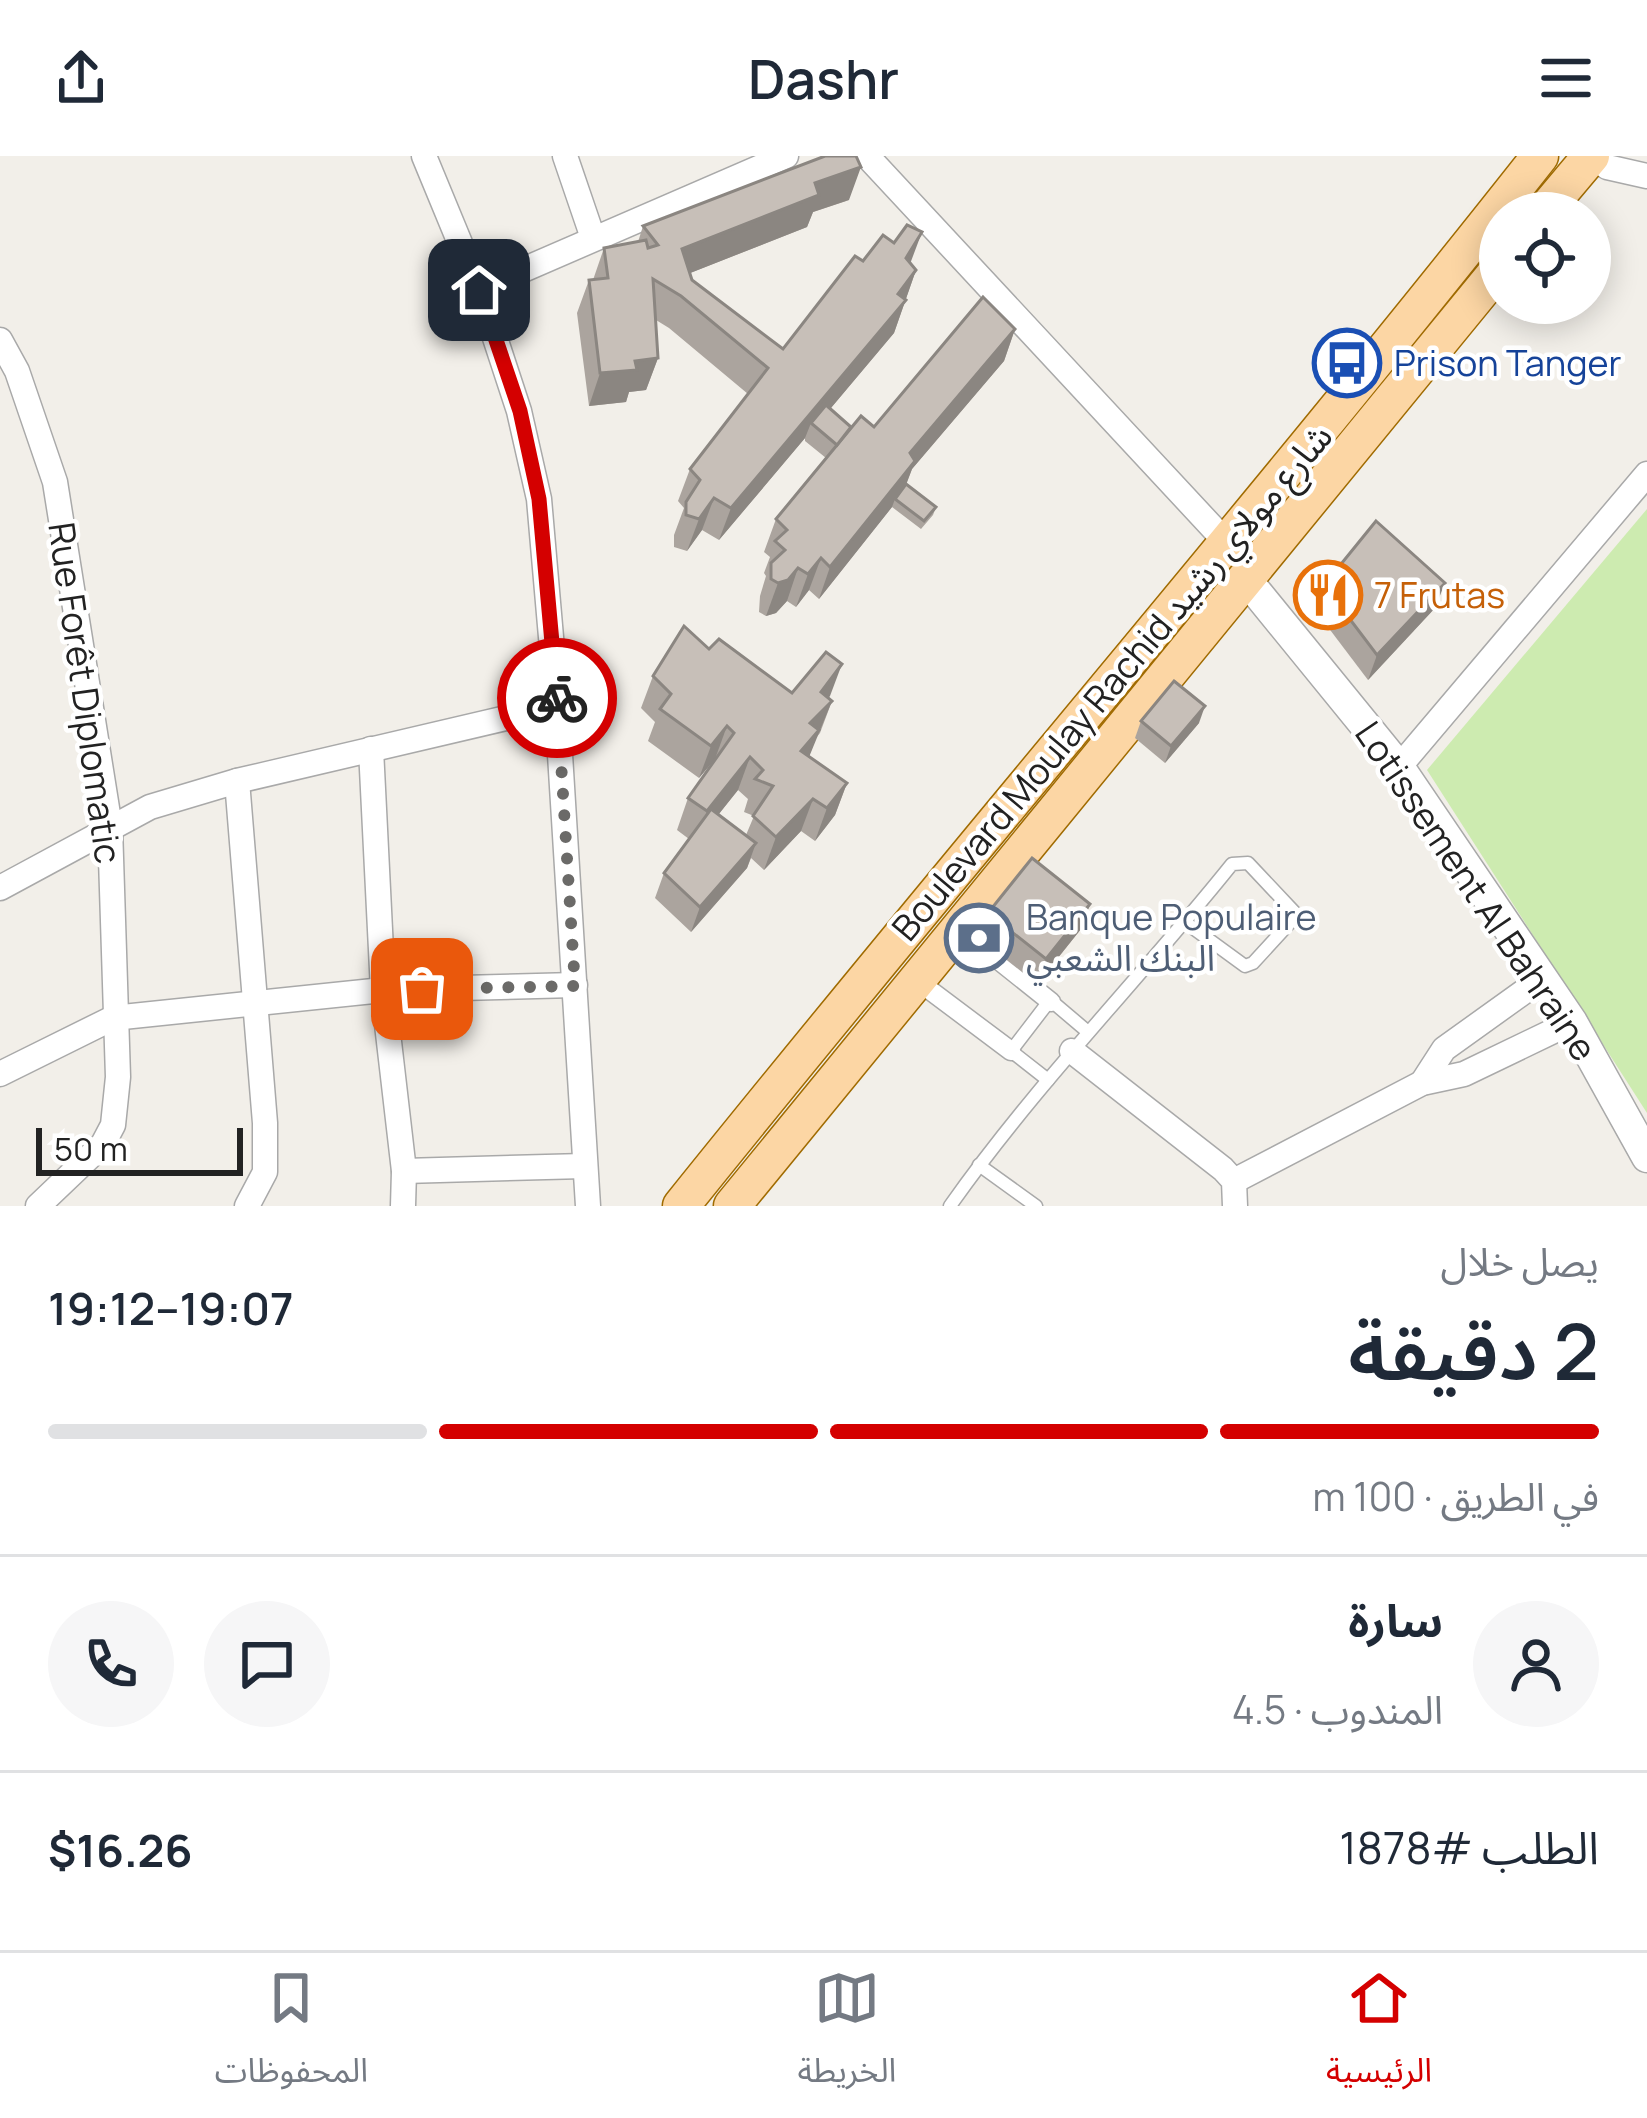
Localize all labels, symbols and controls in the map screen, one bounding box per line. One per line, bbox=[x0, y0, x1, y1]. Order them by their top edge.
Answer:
text: Dashr bbox=[748, 41, 899, 115]
icon: share bbox=[48, 45, 114, 111]
icon: menu bbox=[1533, 45, 1599, 111]
map controls bbox=[1479, 192, 1611, 324]
button: locate bbox=[1479, 192, 1611, 324]
pin bbox=[428, 239, 530, 341]
icon: home bbox=[446, 257, 512, 323]
bus stop icon: Prison Tanger bbox=[1312, 328, 1382, 398]
place label: Prison Tanger bbox=[1394, 338, 1622, 387]
street label: Boulevard Moulay Rachid شارع مولاي رشيد bbox=[880, 413, 1346, 953]
street label: Rue Forêt Diplomatic bbox=[37, 519, 134, 867]
restaurant icon: 7 Frutas bbox=[1293, 560, 1363, 630]
place label: 7 Frutas bbox=[1374, 570, 1505, 619]
courier bbox=[497, 638, 617, 758]
icon: bike bbox=[524, 665, 590, 731]
street label: Lotissement Al Bahraine bbox=[1344, 711, 1608, 1070]
place label: Banque Populaire البنك الشعبي bbox=[1026, 892, 1317, 986]
bank icon: Banque Populaire البنك الشعبي bbox=[944, 903, 1014, 973]
pin bbox=[371, 938, 473, 1040]
icon: bag bbox=[389, 956, 455, 1022]
scale bar bbox=[36, 1122, 243, 1175]
text: 50 m bbox=[54, 1126, 128, 1171]
text: يصل خلال bbox=[1441, 1234, 1599, 1288]
text: 19:07–19:12 bbox=[48, 1277, 294, 1339]
text: 2 دقيقة bbox=[1348, 1297, 1599, 1403]
text: في الطريق · 100 m bbox=[1312, 1469, 1599, 1523]
text: سارة bbox=[1348, 1589, 1443, 1651]
button: phone bbox=[48, 1601, 174, 1727]
button: chat bbox=[204, 1601, 330, 1727]
button: person bbox=[1473, 1601, 1599, 1727]
text: المندوب · 4.5 bbox=[1232, 1682, 1443, 1736]
text: الطلب #1878 bbox=[1339, 1816, 1599, 1878]
text: $16.26 bbox=[48, 1819, 192, 1881]
tab: المحفوظات bbox=[215, 1965, 368, 2106]
tab: الخريطة bbox=[798, 1965, 896, 2106]
tab: الرئيسية bbox=[1326, 1965, 1432, 2106]

